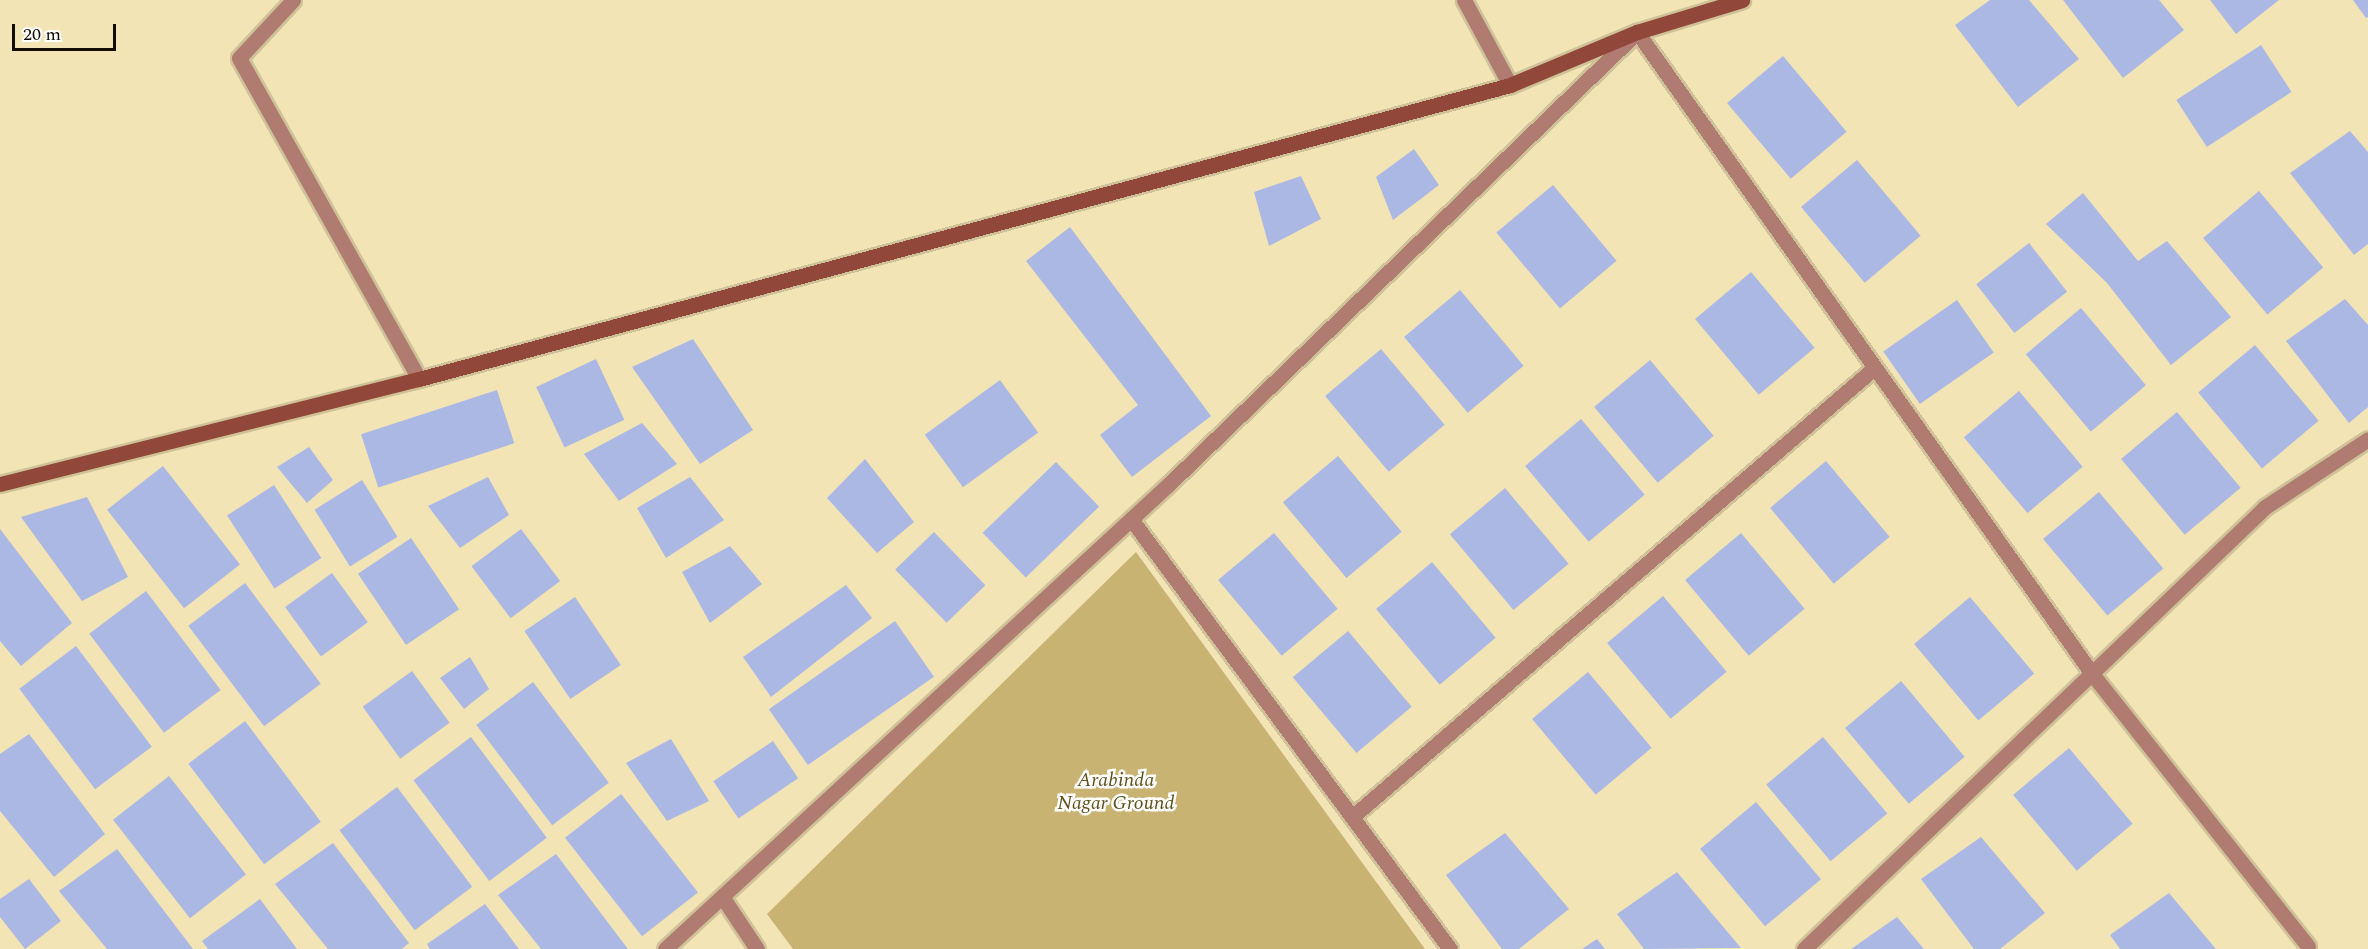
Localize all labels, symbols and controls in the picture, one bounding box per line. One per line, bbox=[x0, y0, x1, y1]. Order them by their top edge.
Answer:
scale bar bbox=[15, 12, 118, 50]
text: 20 m bbox=[23, 21, 61, 48]
park label: Arabinda Nagar Ground bbox=[1057, 769, 1175, 816]

